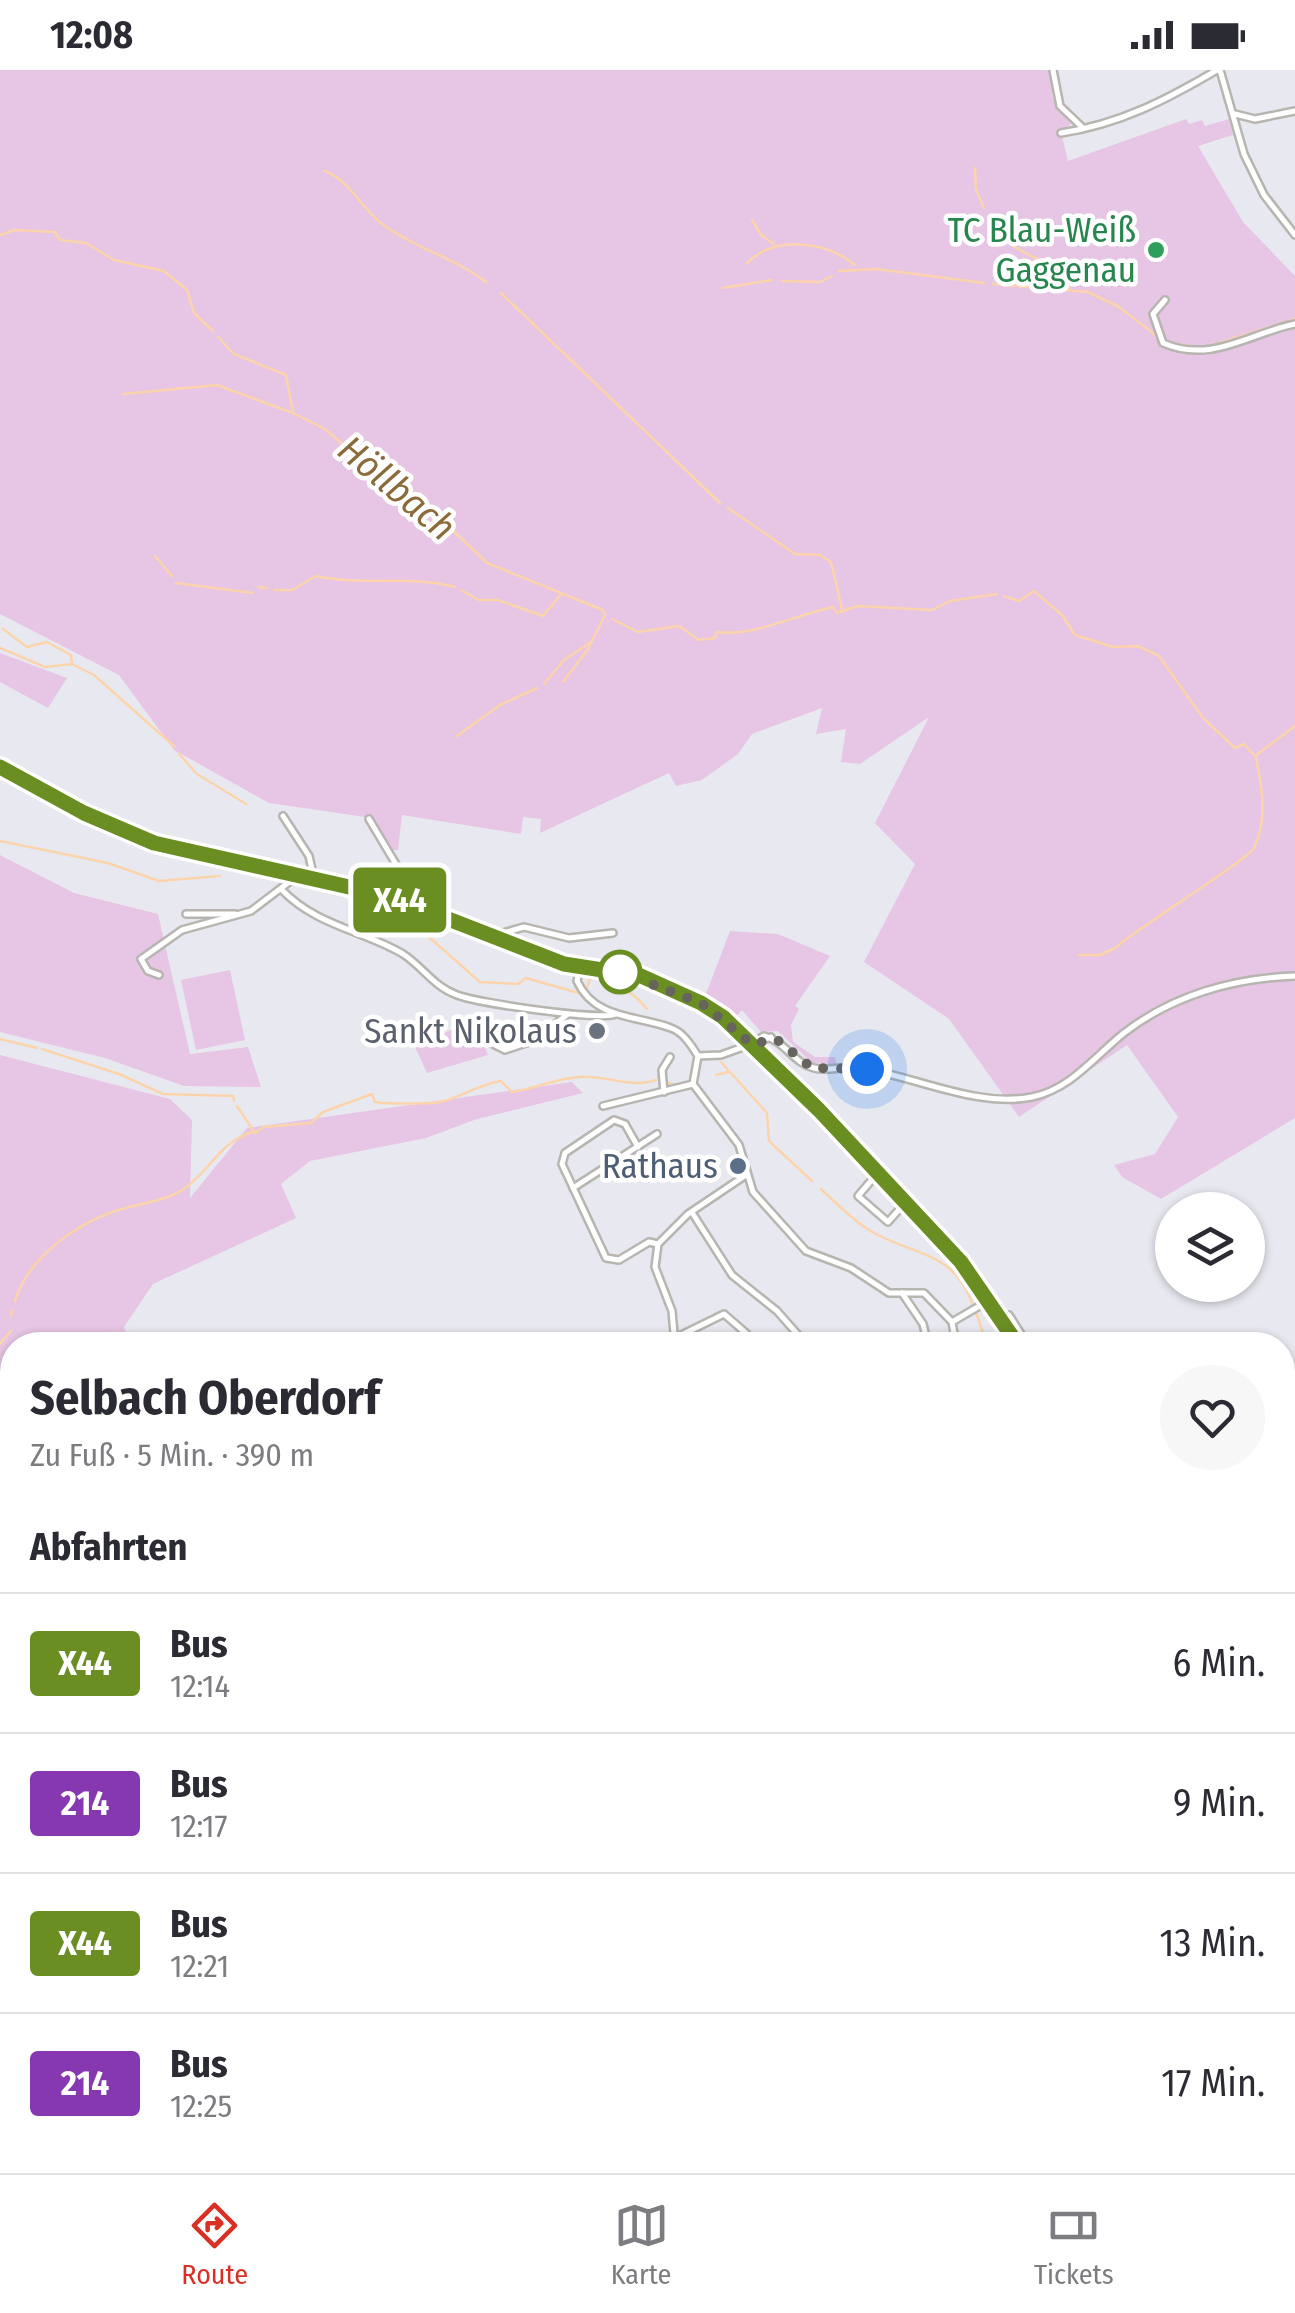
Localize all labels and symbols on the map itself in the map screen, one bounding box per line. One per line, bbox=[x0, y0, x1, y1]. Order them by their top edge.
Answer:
place label: TC Blau-Weiß Gaggenau bbox=[948, 209, 1136, 291]
marker: TC Blau-Weiß Gaggenau bbox=[1145, 239, 1167, 261]
water label: Höllbach bbox=[329, 426, 465, 550]
line badge: X44 bbox=[342, 868, 458, 932]
unlabelled marker bbox=[599, 951, 641, 993]
place label: Sankt Nikolaus bbox=[364, 1010, 577, 1052]
marker: Sankt Nikolaus bbox=[586, 1020, 608, 1042]
your location bbox=[842, 1044, 892, 1094]
place label: Rathaus bbox=[602, 1145, 718, 1187]
marker: Rathaus bbox=[727, 1155, 749, 1177]

